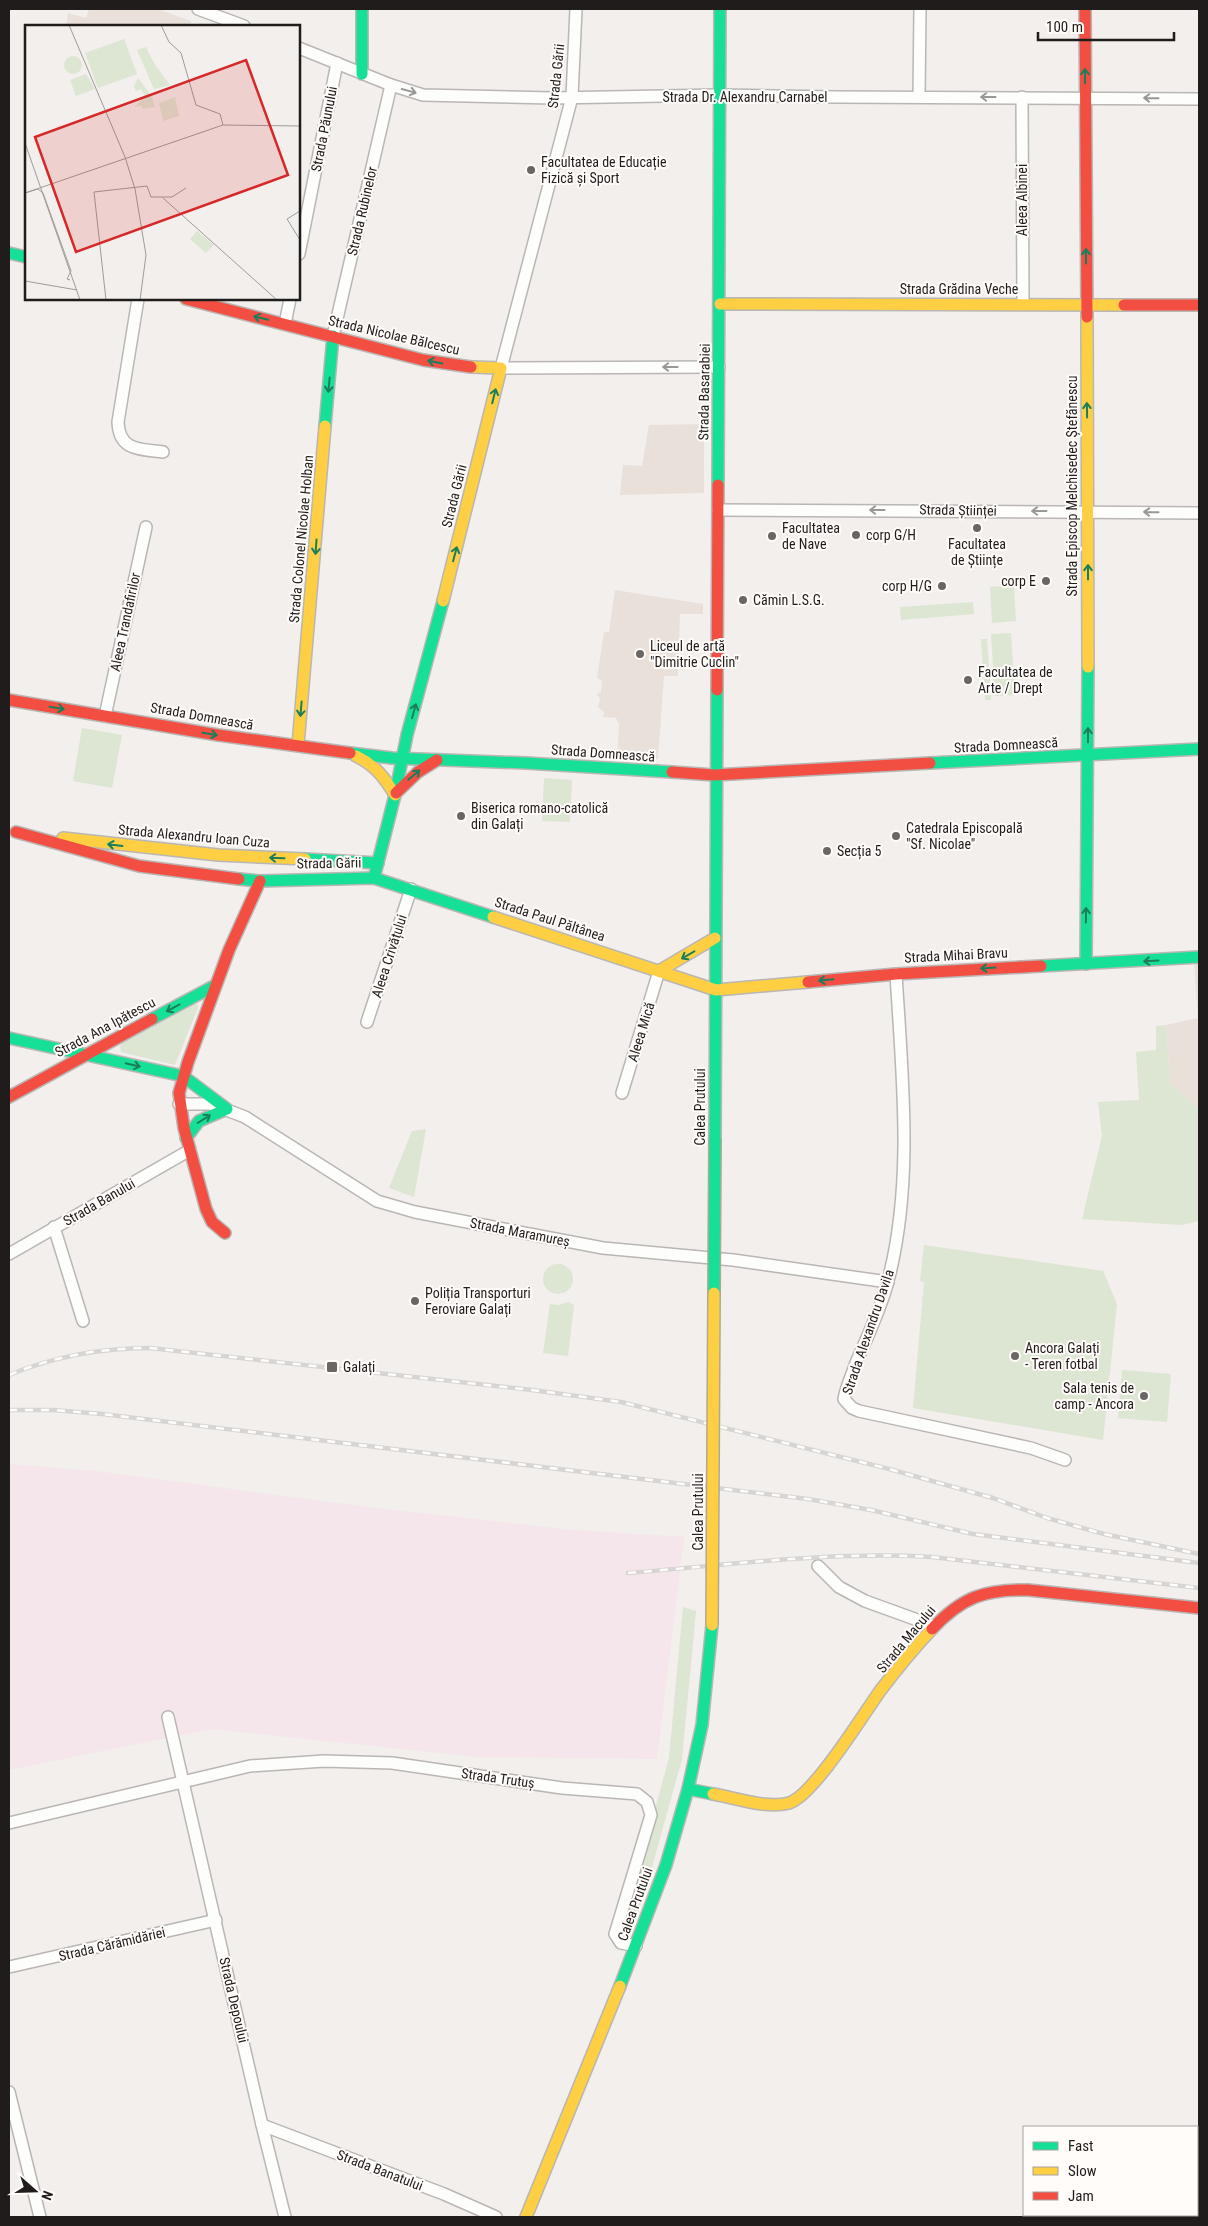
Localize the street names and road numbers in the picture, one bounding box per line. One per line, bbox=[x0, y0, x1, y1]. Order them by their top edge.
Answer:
street label: Strada Gării bbox=[545, 43, 567, 109]
street label: Strada Păunului bbox=[308, 85, 340, 173]
street label: Strada Dr. Alexandru Carnabel bbox=[662, 89, 828, 105]
street label: Aleea Albinei bbox=[1014, 164, 1030, 236]
street label: Strada Rubinelor bbox=[344, 165, 380, 257]
street label: Strada Grădina Veche bbox=[900, 281, 1019, 297]
street label: Strada Nicolae Bălcescu bbox=[327, 312, 461, 358]
street label: Strada Basarabiei bbox=[695, 343, 713, 441]
street label: Strada Episcop Melchisedec Ștefănescu bbox=[1064, 375, 1081, 597]
street label: Strada Colonel Nicolae Holban bbox=[286, 454, 316, 624]
street label: Strada Gării bbox=[438, 463, 470, 529]
street label: Strada Științei bbox=[919, 501, 997, 520]
street label: Aleea Trandafirilor bbox=[107, 571, 143, 673]
street label: Strada Domnească bbox=[149, 699, 255, 733]
street label: Strada Domnească bbox=[954, 734, 1058, 756]
street label: Strada Domnească bbox=[550, 741, 656, 765]
street label: Strada Alexandru Ioan Cuza bbox=[117, 821, 271, 851]
street label: Strada Gării bbox=[297, 854, 361, 872]
street label: Strada Paul Păltânea bbox=[493, 894, 607, 944]
street label: Aleea Crivățului bbox=[368, 912, 411, 1000]
street label: Strada Mihai Bravu bbox=[904, 944, 1008, 966]
street label: Strada Ana Ipătescu bbox=[52, 994, 158, 1060]
street label: Aleea Mică bbox=[624, 1000, 658, 1064]
street label: Calea Prutului bbox=[692, 1068, 708, 1146]
street label: Strada Banului bbox=[60, 1175, 138, 1229]
street label: Strada Maramureș bbox=[469, 1214, 571, 1251]
street label: Strada Alexandru Davila bbox=[839, 1267, 897, 1397]
street label: Calea Prutului bbox=[690, 1473, 706, 1551]
street label: Strada Macului bbox=[873, 1602, 939, 1676]
street label: Strada Trutuș bbox=[460, 1765, 536, 1792]
street label: Calea Prutului bbox=[614, 1865, 656, 1943]
street label: Strada Cărămidăriei bbox=[57, 1924, 167, 1964]
street label: Strada Depoului bbox=[216, 1956, 252, 2044]
street label: Strada Banatului bbox=[335, 2146, 425, 2194]

